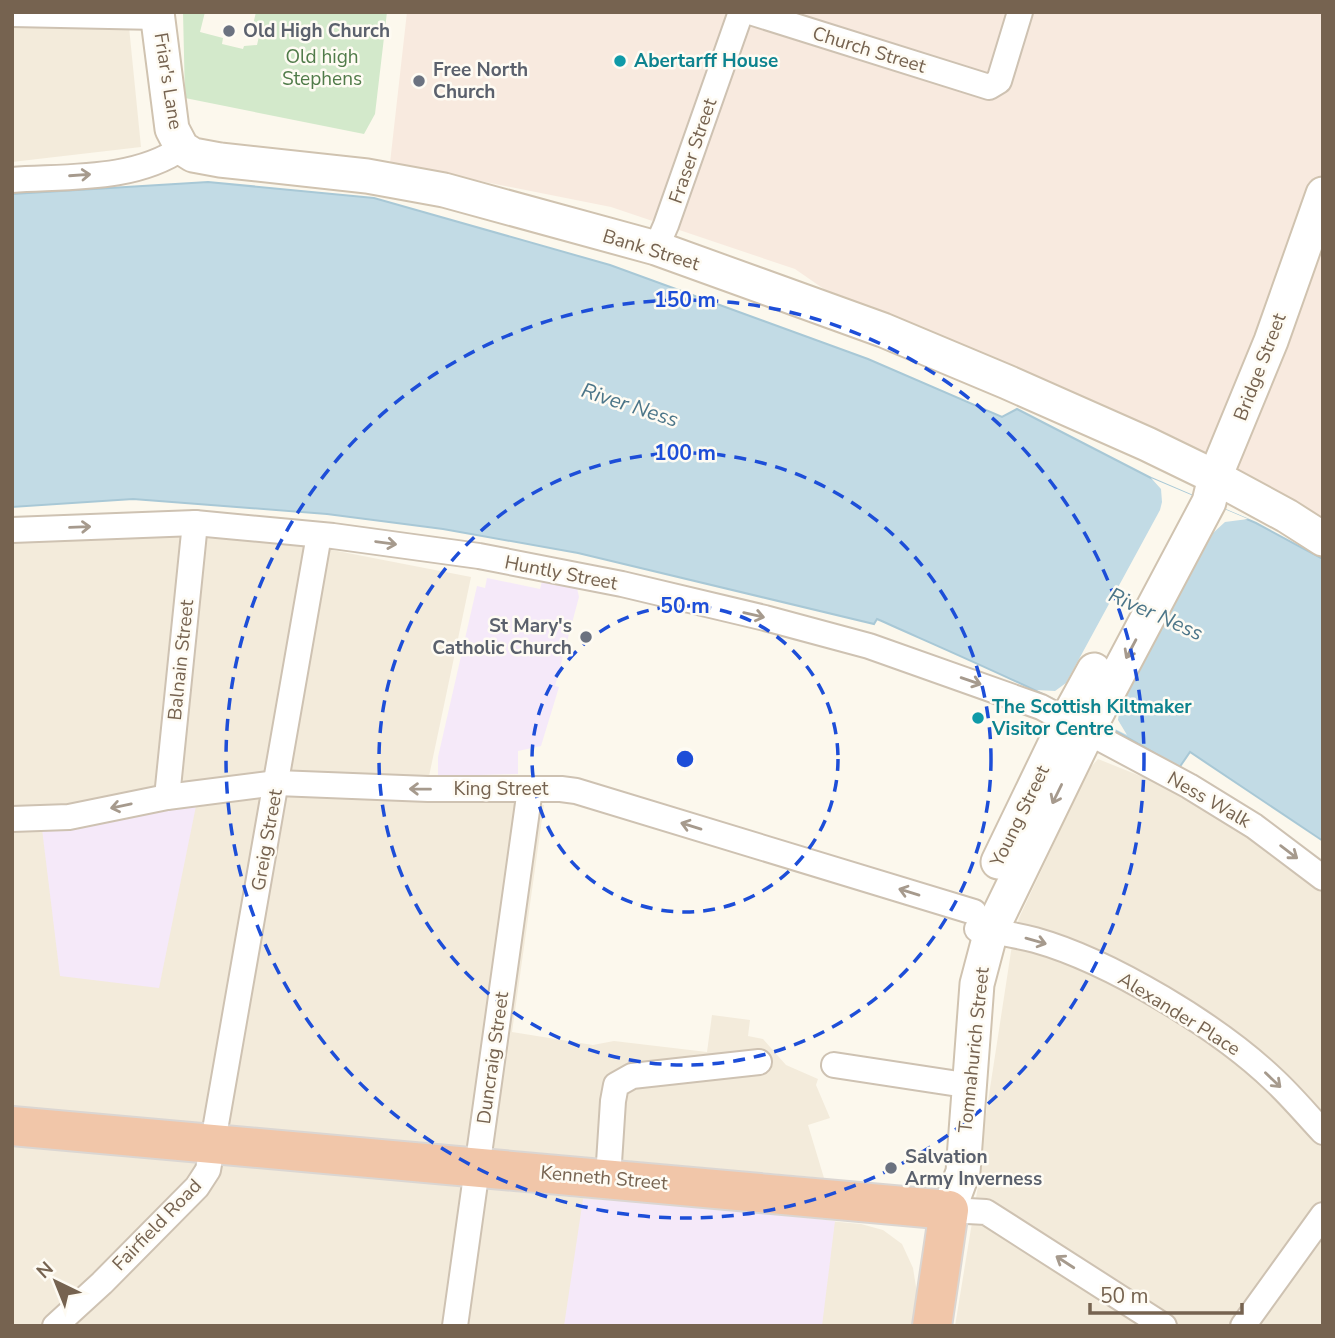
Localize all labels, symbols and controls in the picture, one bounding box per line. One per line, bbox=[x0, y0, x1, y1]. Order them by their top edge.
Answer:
place label: Old High Church bbox=[243, 18, 390, 44]
street label: Church Street bbox=[809, 20, 929, 80]
marker: Old High Church bbox=[221, 23, 237, 39]
street label: Friar's Lane bbox=[148, 31, 188, 131]
park label: Old high Stephens bbox=[282, 44, 362, 92]
place label: Abertarff House bbox=[634, 48, 778, 74]
marker: Abertarff House bbox=[612, 53, 628, 69]
place label: Free North Church bbox=[433, 57, 528, 105]
marker: Free North Church bbox=[411, 73, 427, 89]
street label: Fraser Street bbox=[663, 95, 723, 207]
one-way arrow bbox=[69, 169, 92, 182]
street label: Bank Street bbox=[599, 223, 703, 277]
text: 150 m bbox=[654, 286, 716, 314]
street label: Bridge Street bbox=[1228, 309, 1293, 424]
water label: River Ness bbox=[578, 376, 682, 434]
text: 100 m bbox=[654, 439, 716, 467]
one-way arrow bbox=[69, 521, 92, 534]
one-way arrow bbox=[374, 537, 397, 550]
street label: Huntly Street bbox=[502, 549, 620, 597]
water label: River Ness bbox=[1104, 581, 1208, 647]
text: 50 m bbox=[660, 592, 710, 620]
street label: Balnain Street bbox=[162, 598, 200, 722]
one-way arrow bbox=[742, 609, 765, 622]
place label: St Mary's Catholic Church bbox=[432, 613, 572, 661]
marker: St Mary's Catholic Church bbox=[578, 629, 594, 645]
one-way arrow bbox=[1124, 638, 1137, 659]
one-way arrow bbox=[960, 676, 982, 688]
place label: The Scottish Kiltmaker Visitor Centre bbox=[991, 694, 1192, 742]
marker: The Scottish Kiltmaker Visitor Centre bbox=[970, 710, 986, 726]
centre of rings bbox=[673, 747, 697, 771]
street label: Young Street bbox=[984, 761, 1056, 872]
street label: Ness Walk bbox=[1163, 766, 1256, 835]
street label: King Street bbox=[454, 776, 549, 802]
one-way arrow bbox=[409, 782, 432, 795]
one-way arrow bbox=[1050, 783, 1064, 804]
street label: Greig Street bbox=[245, 787, 289, 893]
one-way arrow bbox=[110, 800, 133, 814]
one-way arrow bbox=[681, 819, 703, 832]
one-way arrow bbox=[1279, 844, 1297, 859]
one-way arrow bbox=[898, 885, 920, 898]
one-way arrow bbox=[1025, 936, 1047, 949]
street label: Tomnahurich Street bbox=[952, 965, 996, 1134]
street label: Alexander Place bbox=[1113, 966, 1245, 1062]
street label: Duncraig Street bbox=[471, 990, 515, 1126]
one-way arrow bbox=[1264, 1072, 1282, 1088]
place label: Salvation Army Inverness bbox=[905, 1144, 1042, 1192]
street label: Kenneth Street bbox=[539, 1159, 669, 1197]
marker: Salvation Army Inverness bbox=[883, 1160, 899, 1176]
street label: Fairfield Road bbox=[107, 1173, 207, 1277]
north arrow bbox=[21, 1247, 91, 1317]
one-way arrow bbox=[1056, 1255, 1075, 1270]
text: N bbox=[31, 1256, 59, 1285]
scale bar bbox=[1090, 1272, 1242, 1316]
text: 50 m bbox=[1100, 1282, 1149, 1310]

